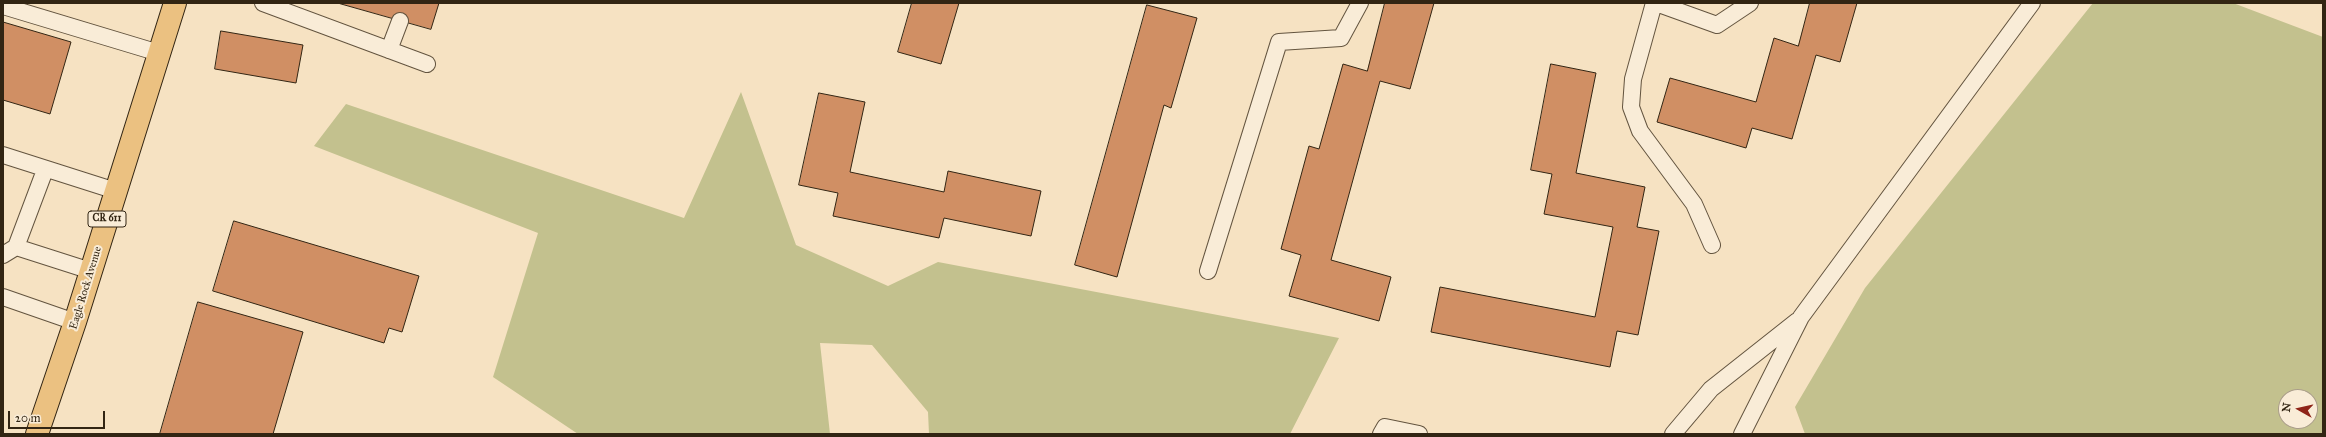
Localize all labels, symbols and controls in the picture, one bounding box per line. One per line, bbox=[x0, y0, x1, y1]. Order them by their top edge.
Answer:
road number: CR 611 bbox=[88, 211, 126, 227]
street label: Eagle Rock Avenue bbox=[67, 245, 105, 331]
north arrow bbox=[2278, 389, 2318, 429]
text: N bbox=[2280, 402, 2294, 413]
scale bar bbox=[10, 403, 107, 429]
text: 20 m bbox=[15, 411, 41, 425]

